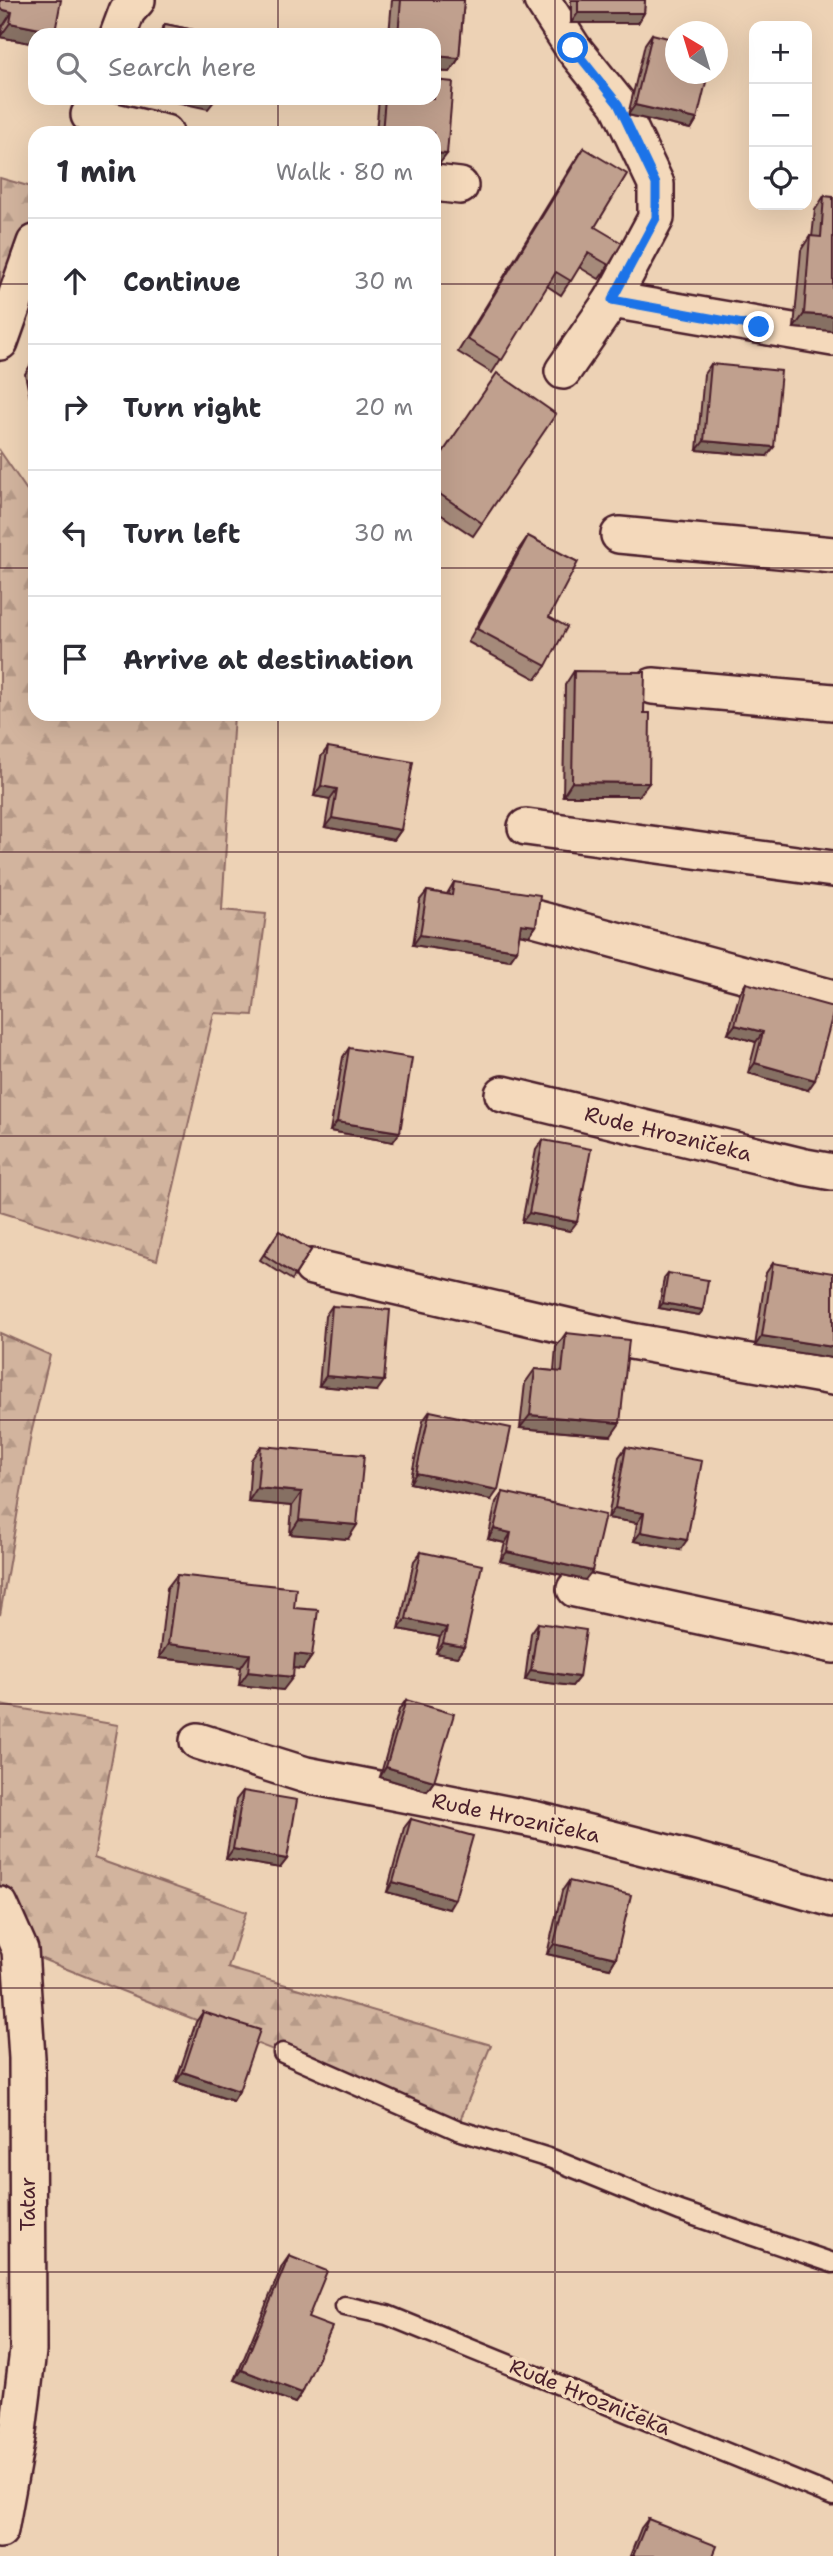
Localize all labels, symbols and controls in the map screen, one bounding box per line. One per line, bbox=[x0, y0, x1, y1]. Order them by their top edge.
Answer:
north arrow bbox=[665, 21, 728, 84]
map controls bbox=[749, 21, 812, 210]
button: + bbox=[749, 21, 812, 84]
search box bbox=[28, 28, 441, 105]
route start bbox=[557, 32, 588, 63]
icon: search bbox=[52, 48, 90, 86]
text: Search here bbox=[108, 49, 257, 84]
button: − bbox=[749, 84, 812, 147]
button: locate bbox=[749, 147, 812, 210]
text: 1 min bbox=[56, 151, 136, 192]
text: Walk · 80 m bbox=[276, 157, 413, 187]
icon: ahead bbox=[56, 262, 94, 300]
text: Continue bbox=[123, 264, 241, 299]
text: 30 m bbox=[354, 266, 413, 296]
route end bbox=[743, 311, 774, 342]
icon: right bbox=[56, 388, 94, 426]
text: Turn right bbox=[123, 390, 261, 425]
text: 20 m bbox=[354, 392, 413, 422]
icon: left bbox=[56, 514, 94, 552]
text: Turn left bbox=[123, 516, 240, 551]
text: 30 m bbox=[354, 518, 413, 548]
icon: arrive bbox=[56, 640, 94, 678]
text: Arrive at destination bbox=[123, 642, 413, 677]
street label: Rude Hrozničeka bbox=[582, 1100, 754, 1168]
street label: Rude Hrozničeka bbox=[429, 1787, 603, 1849]
street label: Tatar bbox=[14, 2177, 42, 2231]
street label: Rude Hrozničeka bbox=[505, 2352, 675, 2442]

